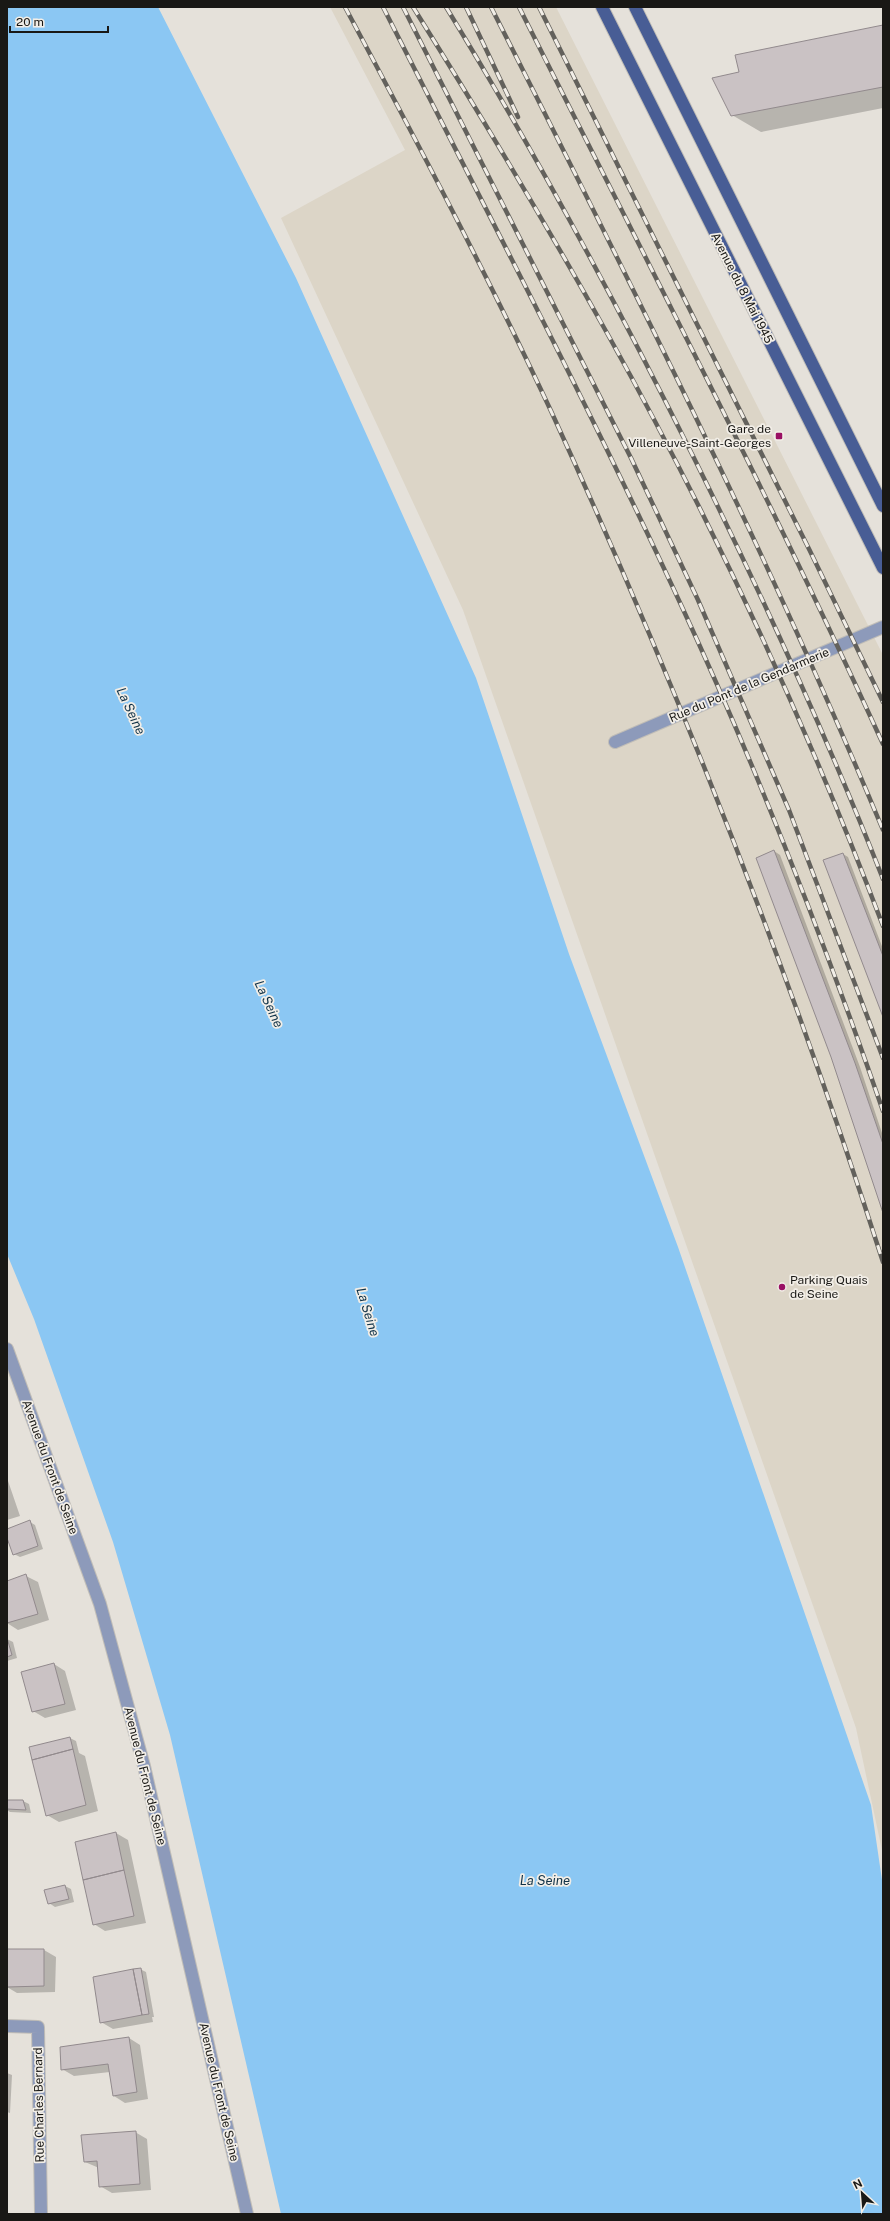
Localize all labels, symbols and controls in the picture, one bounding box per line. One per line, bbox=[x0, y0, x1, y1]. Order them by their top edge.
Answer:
scale bar bbox=[10, 8, 108, 34]
text: 20 m bbox=[16, 15, 44, 29]
street label: Avenue du 8 Mai 1945 bbox=[708, 230, 776, 346]
place label: Gare de Villeneuve-Saint-Georges bbox=[628, 422, 771, 450]
marker: Gare de Villeneuve-Saint-Georges bbox=[774, 431, 784, 441]
street label: Rue du Pont de la Gendarmerie bbox=[667, 645, 831, 725]
water label: La Seine bbox=[114, 685, 148, 737]
water label: La Seine bbox=[252, 978, 286, 1030]
place label: Parking Quais de Seine bbox=[790, 1273, 868, 1301]
marker: Parking Quais de Seine bbox=[777, 1282, 787, 1292]
water label: La Seine bbox=[353, 1286, 383, 1338]
street label: Avenue du Front de Seine bbox=[19, 1398, 81, 1536]
street label: Avenue du Front de Seine bbox=[121, 1705, 169, 1847]
water label: La Seine bbox=[520, 1873, 570, 1888]
street label: Avenue du Front de Seine bbox=[196, 2021, 242, 2163]
street label: Rue Charles Bernard bbox=[31, 2047, 47, 2163]
north arrow bbox=[842, 2173, 882, 2213]
text: N bbox=[851, 2177, 864, 2191]

